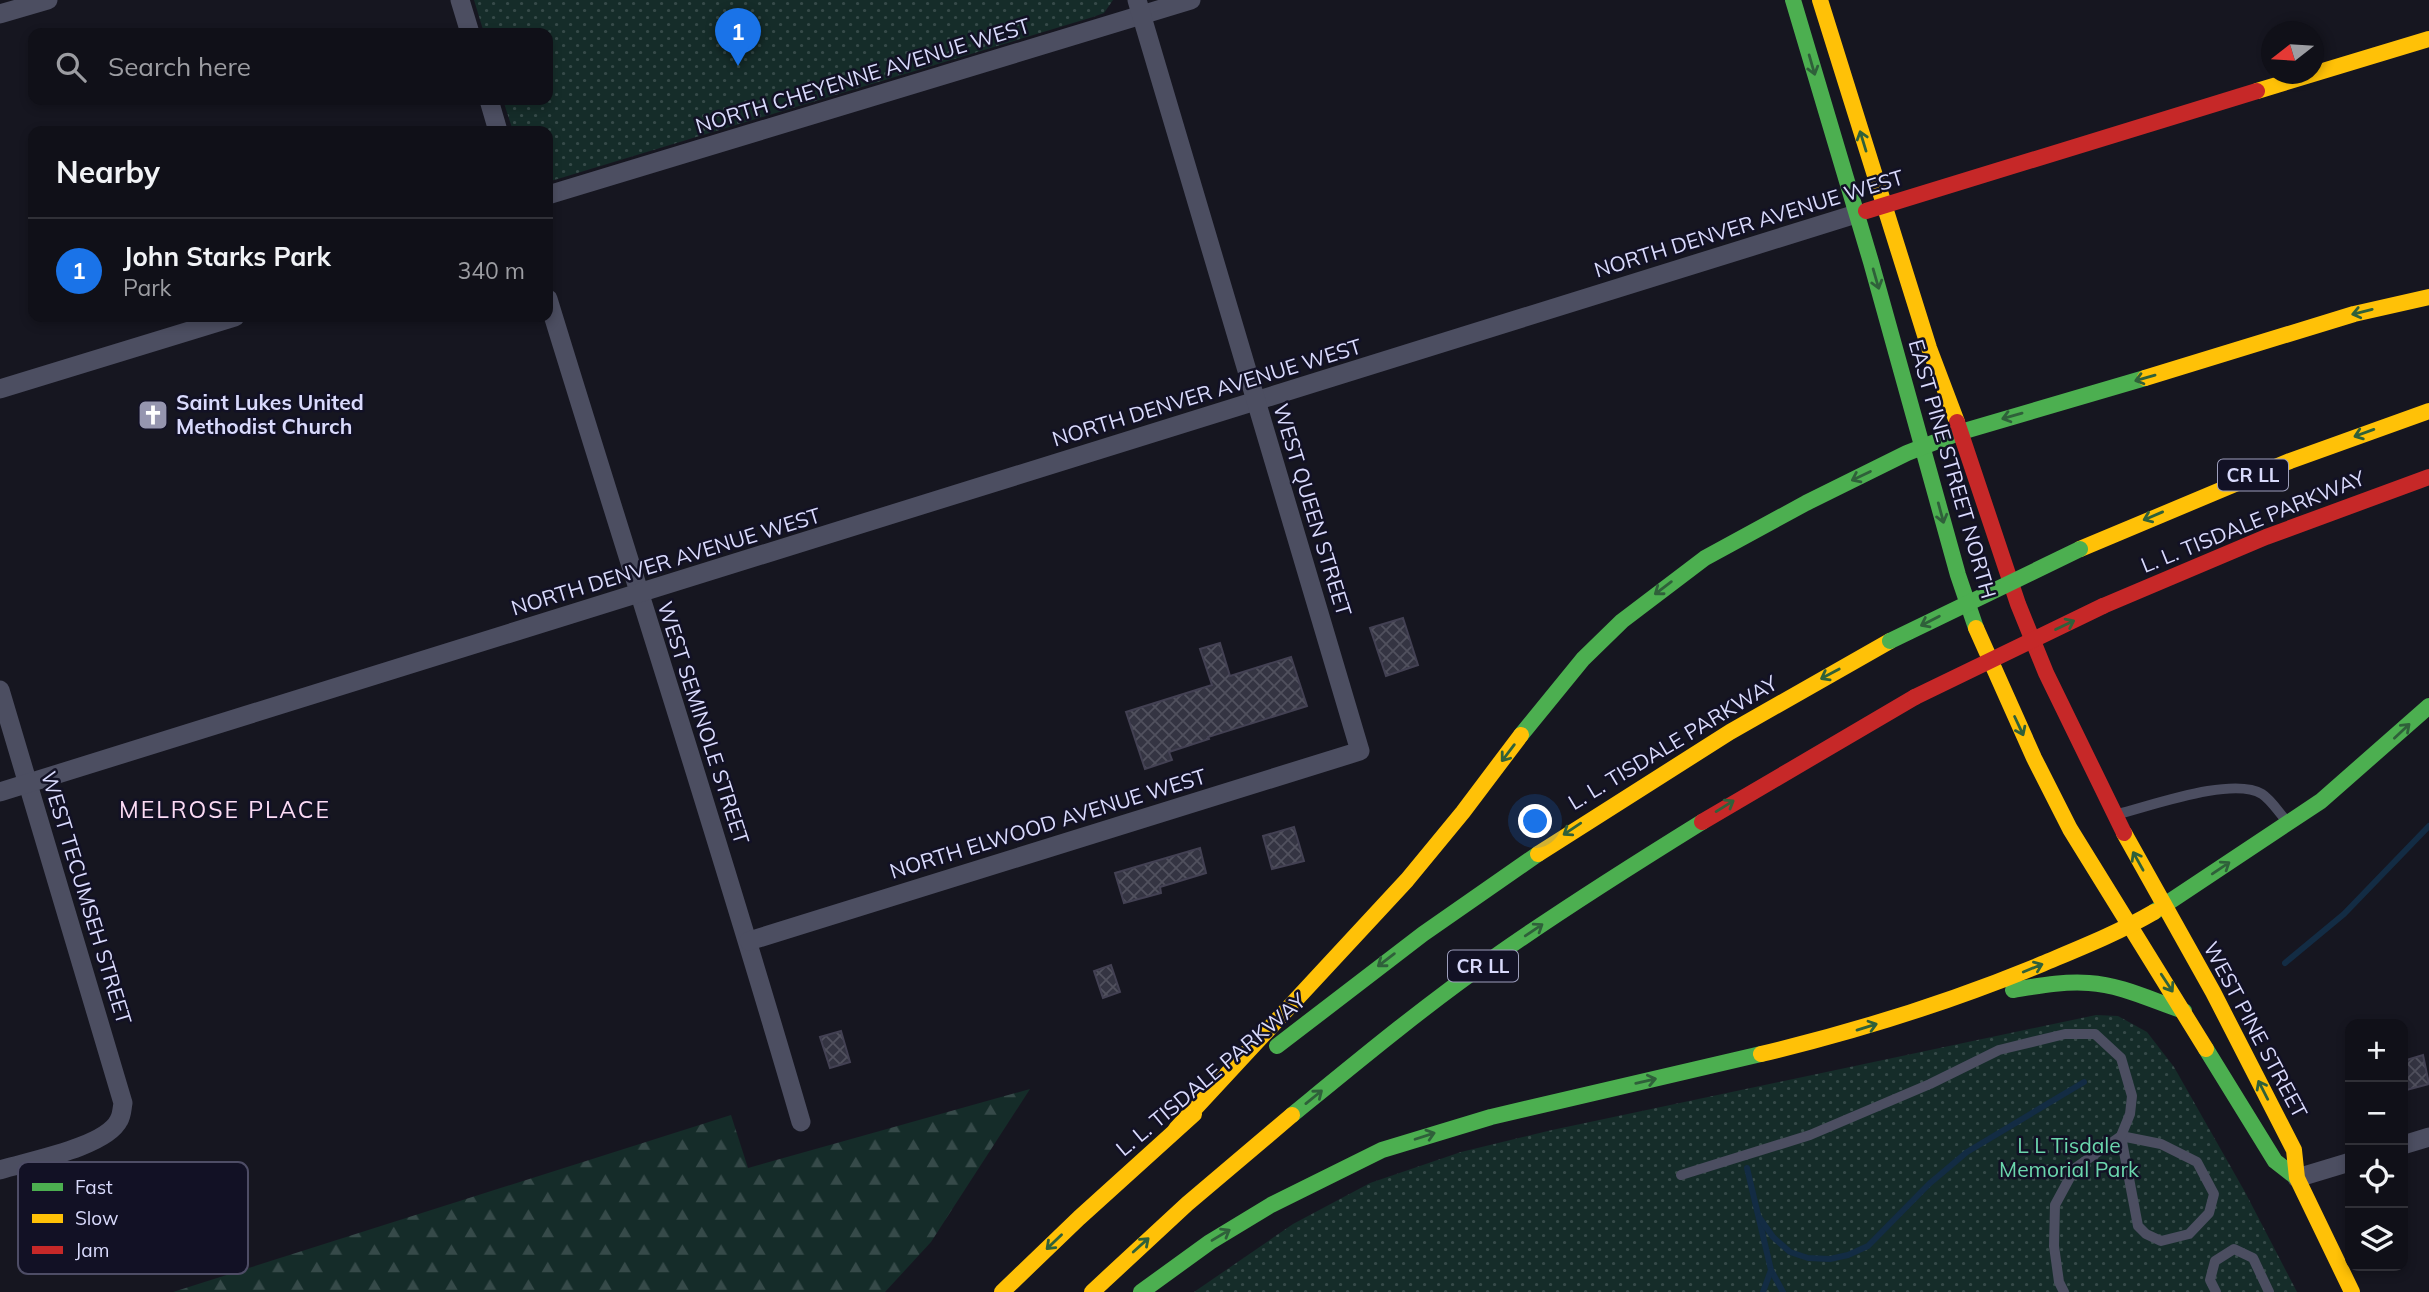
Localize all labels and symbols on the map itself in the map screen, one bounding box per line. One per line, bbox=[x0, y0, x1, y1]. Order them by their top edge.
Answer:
pin: 1 bbox=[715, 8, 761, 66]
street label: NORTH CHEYENNE AVENUE WEST bbox=[692, 12, 1033, 138]
north arrow bbox=[2261, 21, 2324, 84]
one-way arrow bbox=[1807, 54, 1820, 76]
one-way arrow bbox=[1855, 130, 1868, 152]
street label: NORTH DENVER AVENUE WEST bbox=[1591, 163, 1907, 283]
one-way arrow bbox=[1870, 268, 1883, 290]
one-way arrow bbox=[2352, 306, 2374, 319]
street label: NORTH DENVER AVENUE WEST bbox=[1049, 332, 1365, 452]
street label: EAST PINE STREET NORTH bbox=[1903, 336, 2002, 601]
one-way arrow bbox=[2134, 372, 2156, 385]
place label: Saint Lukes United Methodist Church bbox=[176, 389, 364, 439]
church icon: Saint Lukes United Methodist Church bbox=[136, 398, 170, 432]
street label: WEST QUEEN STREET bbox=[1268, 400, 1358, 619]
one-way arrow bbox=[2002, 411, 2024, 424]
one-way arrow bbox=[2354, 428, 2376, 440]
road number: CR LL bbox=[2218, 460, 2288, 490]
street label: L. L. TISDALE PARKWAY bbox=[2137, 464, 2369, 578]
one-way arrow bbox=[1851, 470, 1872, 483]
street label: NORTH DENVER AVENUE WEST bbox=[508, 501, 824, 621]
one-way arrow bbox=[1935, 502, 1948, 524]
one-way arrow bbox=[2143, 511, 2164, 524]
one-way arrow bbox=[1654, 580, 1673, 595]
street label: WEST SEMINOLE STREET bbox=[652, 598, 756, 848]
one-way arrow bbox=[1920, 614, 1941, 628]
one-way arrow bbox=[2054, 617, 2075, 631]
one-way arrow bbox=[1820, 668, 1841, 681]
street label: L. L. TISDALE PARKWAY bbox=[1563, 669, 1782, 815]
one-way arrow bbox=[2013, 715, 2027, 736]
one-way arrow bbox=[2393, 723, 2411, 739]
one-way arrow bbox=[1501, 743, 1515, 762]
street label: NORTH ELWOOD AVENUE WEST bbox=[886, 762, 1209, 884]
street label: WEST TECUMSEH STREET bbox=[36, 768, 138, 1028]
district label: MELROSE PLACE bbox=[119, 795, 331, 824]
one-way arrow bbox=[1715, 799, 1734, 814]
your location bbox=[1518, 804, 1552, 838]
one-way arrow bbox=[1563, 823, 1583, 837]
one-way arrow bbox=[2131, 851, 2145, 871]
one-way arrow bbox=[2211, 861, 2230, 875]
one-way arrow bbox=[1524, 923, 1544, 937]
street label: WEST PINE STREET bbox=[2198, 937, 2314, 1123]
road number: CR LL bbox=[1448, 950, 1518, 982]
one-way arrow bbox=[1378, 953, 1396, 968]
one-way arrow bbox=[2021, 961, 2043, 974]
one-way arrow bbox=[2160, 973, 2174, 993]
street label: L. L. TISDALE PARKWAY bbox=[1110, 987, 1311, 1161]
one-way arrow bbox=[1856, 1019, 1878, 1032]
one-way arrow bbox=[1634, 1074, 1657, 1087]
one-way arrow bbox=[2255, 1080, 2269, 1100]
one-way arrow bbox=[1304, 1089, 1322, 1105]
one-way arrow bbox=[1414, 1129, 1436, 1141]
park label: L L Tisdale Memorial Park bbox=[1999, 1132, 2139, 1182]
legend bbox=[18, 1162, 248, 1274]
text: Fast bbox=[75, 1175, 113, 1199]
text: Slow bbox=[75, 1206, 119, 1230]
one-way arrow bbox=[1211, 1227, 1231, 1241]
one-way arrow bbox=[1046, 1234, 1063, 1251]
one-way arrow bbox=[1132, 1236, 1149, 1253]
text: Jam bbox=[75, 1238, 109, 1262]

